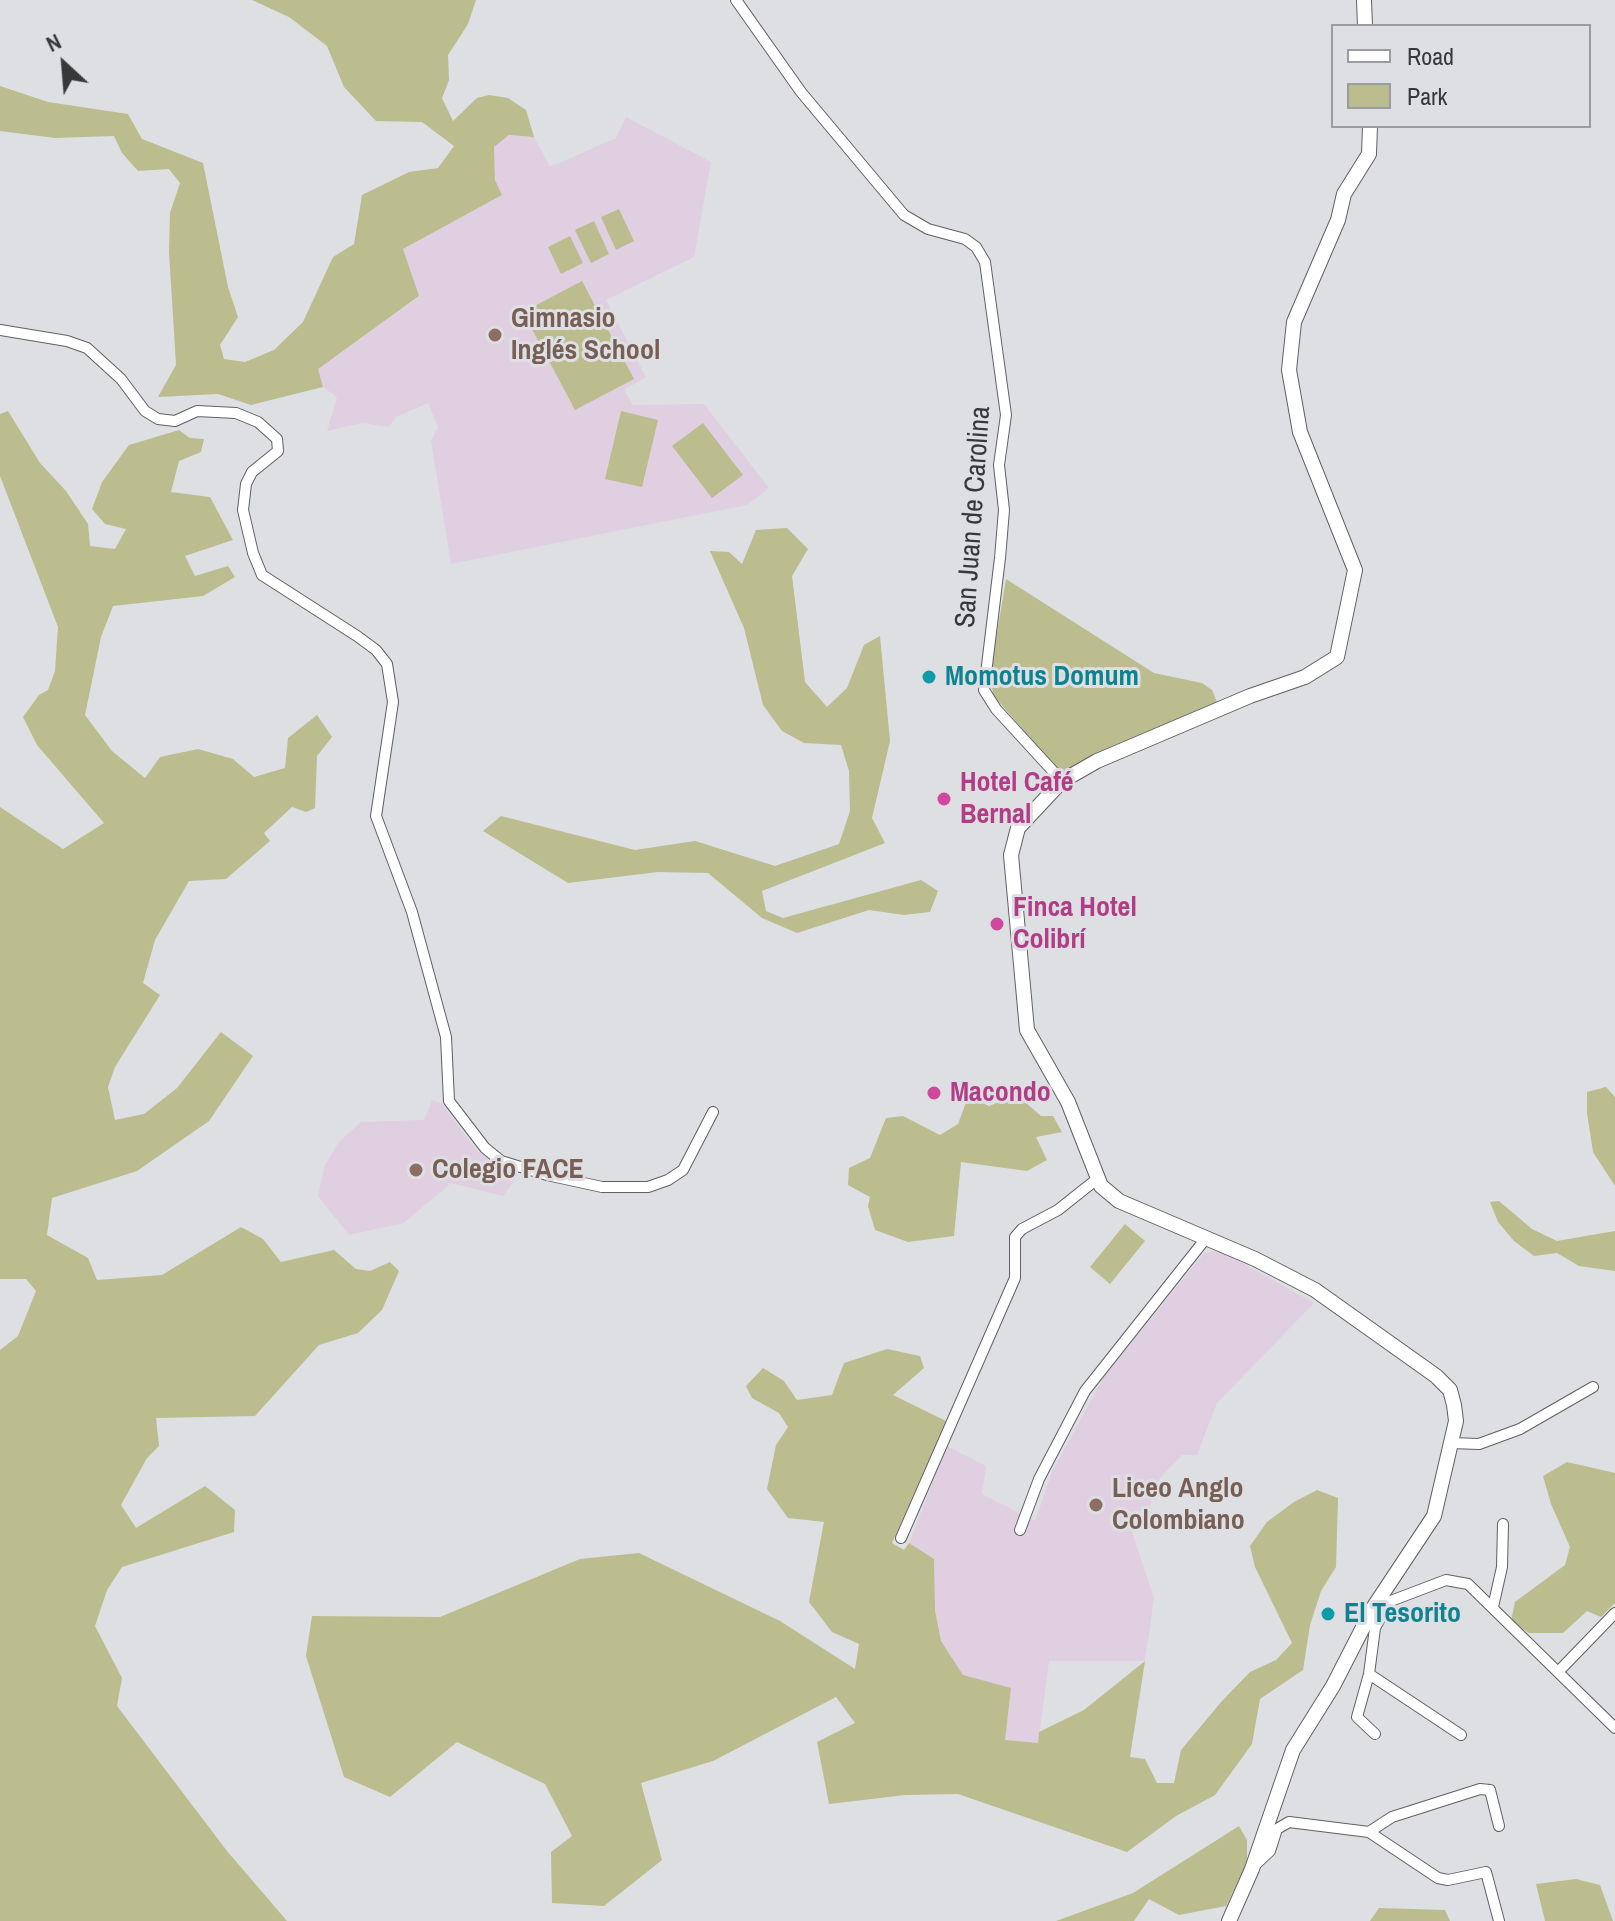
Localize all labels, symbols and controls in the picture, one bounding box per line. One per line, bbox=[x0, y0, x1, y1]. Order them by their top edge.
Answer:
north arrow bbox=[24, 24, 104, 104]
legend bbox=[1331, 24, 1591, 128]
text: N bbox=[41, 26, 66, 59]
text: Road bbox=[1407, 40, 1454, 72]
text: Park bbox=[1407, 80, 1447, 112]
place label: Gimnasio Inglés School bbox=[511, 302, 660, 368]
marker: Gimnasio Inglés School bbox=[486, 326, 504, 344]
street label: San Juan de Carolina bbox=[949, 405, 999, 629]
place label: Momotus Domum bbox=[945, 660, 1139, 694]
marker: Momotus Domum bbox=[920, 668, 938, 686]
place label: Hotel Café Bernal bbox=[960, 766, 1074, 832]
marker: Hotel Café Bernal bbox=[935, 790, 953, 808]
place label: Finca Hotel Colibrí bbox=[1013, 891, 1137, 957]
marker: Finca Hotel Colibrí bbox=[988, 915, 1006, 933]
place label: Macondo bbox=[950, 1076, 1051, 1110]
marker: Macondo bbox=[925, 1084, 943, 1102]
place label: Colegio FACE bbox=[432, 1153, 584, 1187]
marker: Colegio FACE bbox=[407, 1161, 425, 1179]
place label: Liceo Anglo Colombiano bbox=[1112, 1472, 1245, 1538]
marker: Liceo Anglo Colombiano bbox=[1087, 1496, 1105, 1514]
place label: El Tesorito bbox=[1344, 1597, 1461, 1631]
marker: El Tesorito bbox=[1319, 1605, 1337, 1623]

